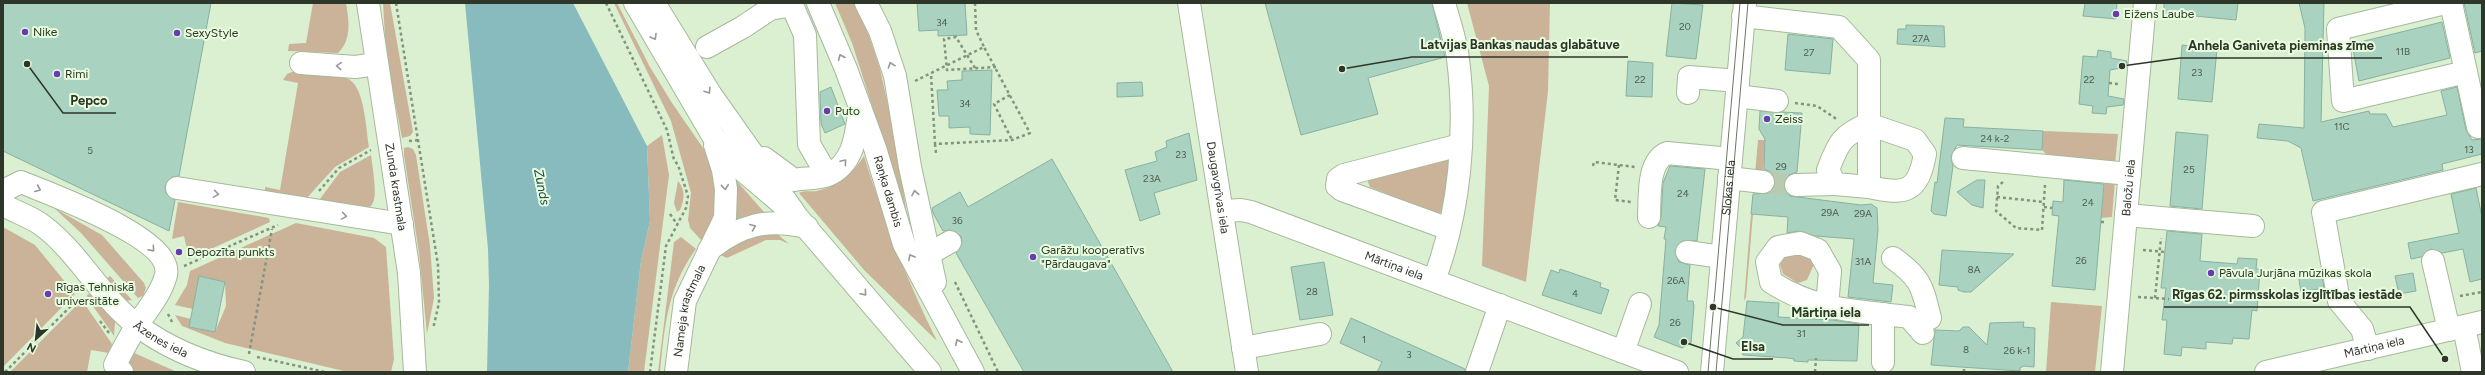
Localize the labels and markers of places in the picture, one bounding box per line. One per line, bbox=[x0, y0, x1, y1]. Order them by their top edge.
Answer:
place label: Eižens Laube bbox=[2124, 7, 2195, 21]
marker: Eižens Laube bbox=[2111, 9, 2121, 19]
place label: Nike bbox=[33, 25, 58, 39]
place label: SexyStyle bbox=[185, 26, 239, 40]
marker: Nike bbox=[20, 27, 30, 37]
marker: SexyStyle bbox=[172, 28, 182, 38]
callout: Latvijas Bankas naudas glabātuve bbox=[1412, 32, 1628, 57]
callout: Anhela Ganiveta piemiņas zīme bbox=[2180, 33, 2382, 58]
place label: Rimi bbox=[65, 67, 88, 81]
marker: Rimi bbox=[52, 69, 62, 79]
callout: Pepco bbox=[63, 88, 116, 113]
place label: Puto bbox=[835, 104, 860, 118]
marker: Puto bbox=[822, 106, 832, 116]
place label: Zeiss bbox=[1775, 112, 1804, 126]
marker: Zeiss bbox=[1762, 114, 1772, 124]
place label: Garāžu kooperatīvs "Pārdaugava" bbox=[1041, 243, 1145, 271]
place label: Depozīta punkts bbox=[187, 245, 275, 259]
marker: Depozīta punkts bbox=[174, 247, 184, 257]
marker: Garāžu kooperatīvs "Pārdaugava" bbox=[1028, 252, 1038, 262]
place label: Pāvula Jurjāna mūzikas skola bbox=[2219, 266, 2372, 280]
marker: Pāvula Jurjāna mūzikas skola bbox=[2206, 268, 2216, 278]
place label: Rīgas Tehniskā universitāte bbox=[56, 280, 134, 308]
callout: Rīgas 62. pirmsskolas izglītības iestāde bbox=[2164, 282, 2410, 307]
marker: Rīgas Tehniskā universitāte bbox=[43, 289, 53, 299]
callout: Mārtiņa iela bbox=[1783, 300, 1869, 325]
callout: Elsa bbox=[1733, 334, 1773, 359]

